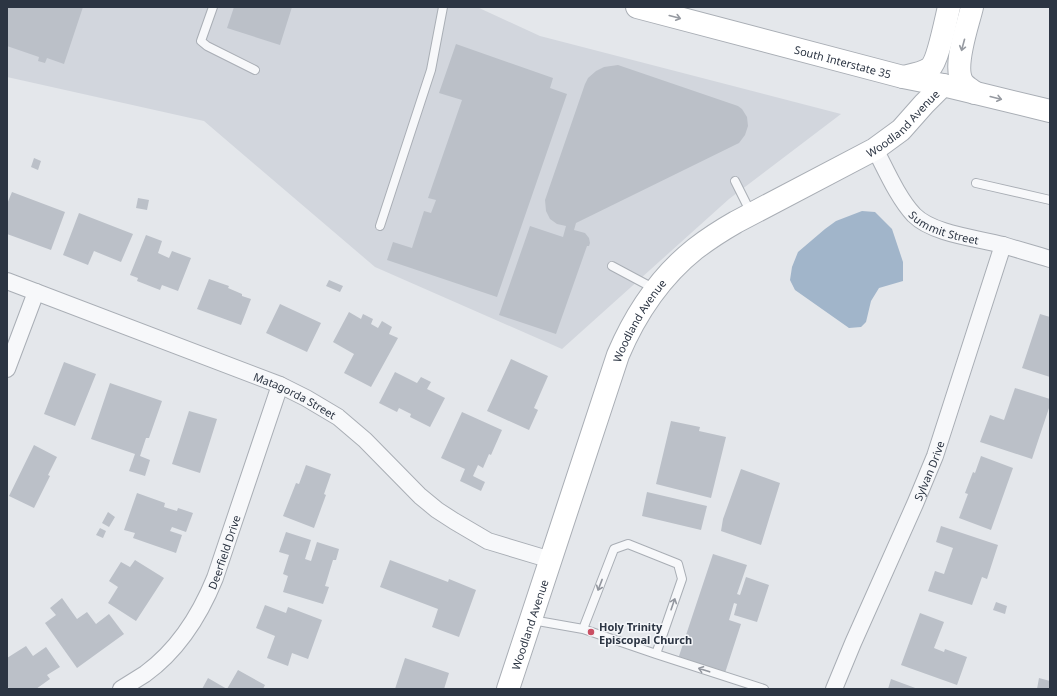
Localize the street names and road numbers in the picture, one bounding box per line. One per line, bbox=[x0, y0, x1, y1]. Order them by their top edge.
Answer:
street label: South Interstate 35 bbox=[793, 41, 893, 81]
street label: Woodland Avenue bbox=[863, 86, 942, 160]
street label: Summit Street bbox=[906, 207, 980, 247]
street label: Woodland Avenue bbox=[609, 276, 669, 364]
street label: Matagorda Street bbox=[252, 368, 339, 422]
street label: Sylvan Drive bbox=[910, 439, 947, 503]
street label: Deerfield Drive bbox=[204, 513, 243, 591]
street label: Woodland Avenue bbox=[507, 577, 551, 672]

